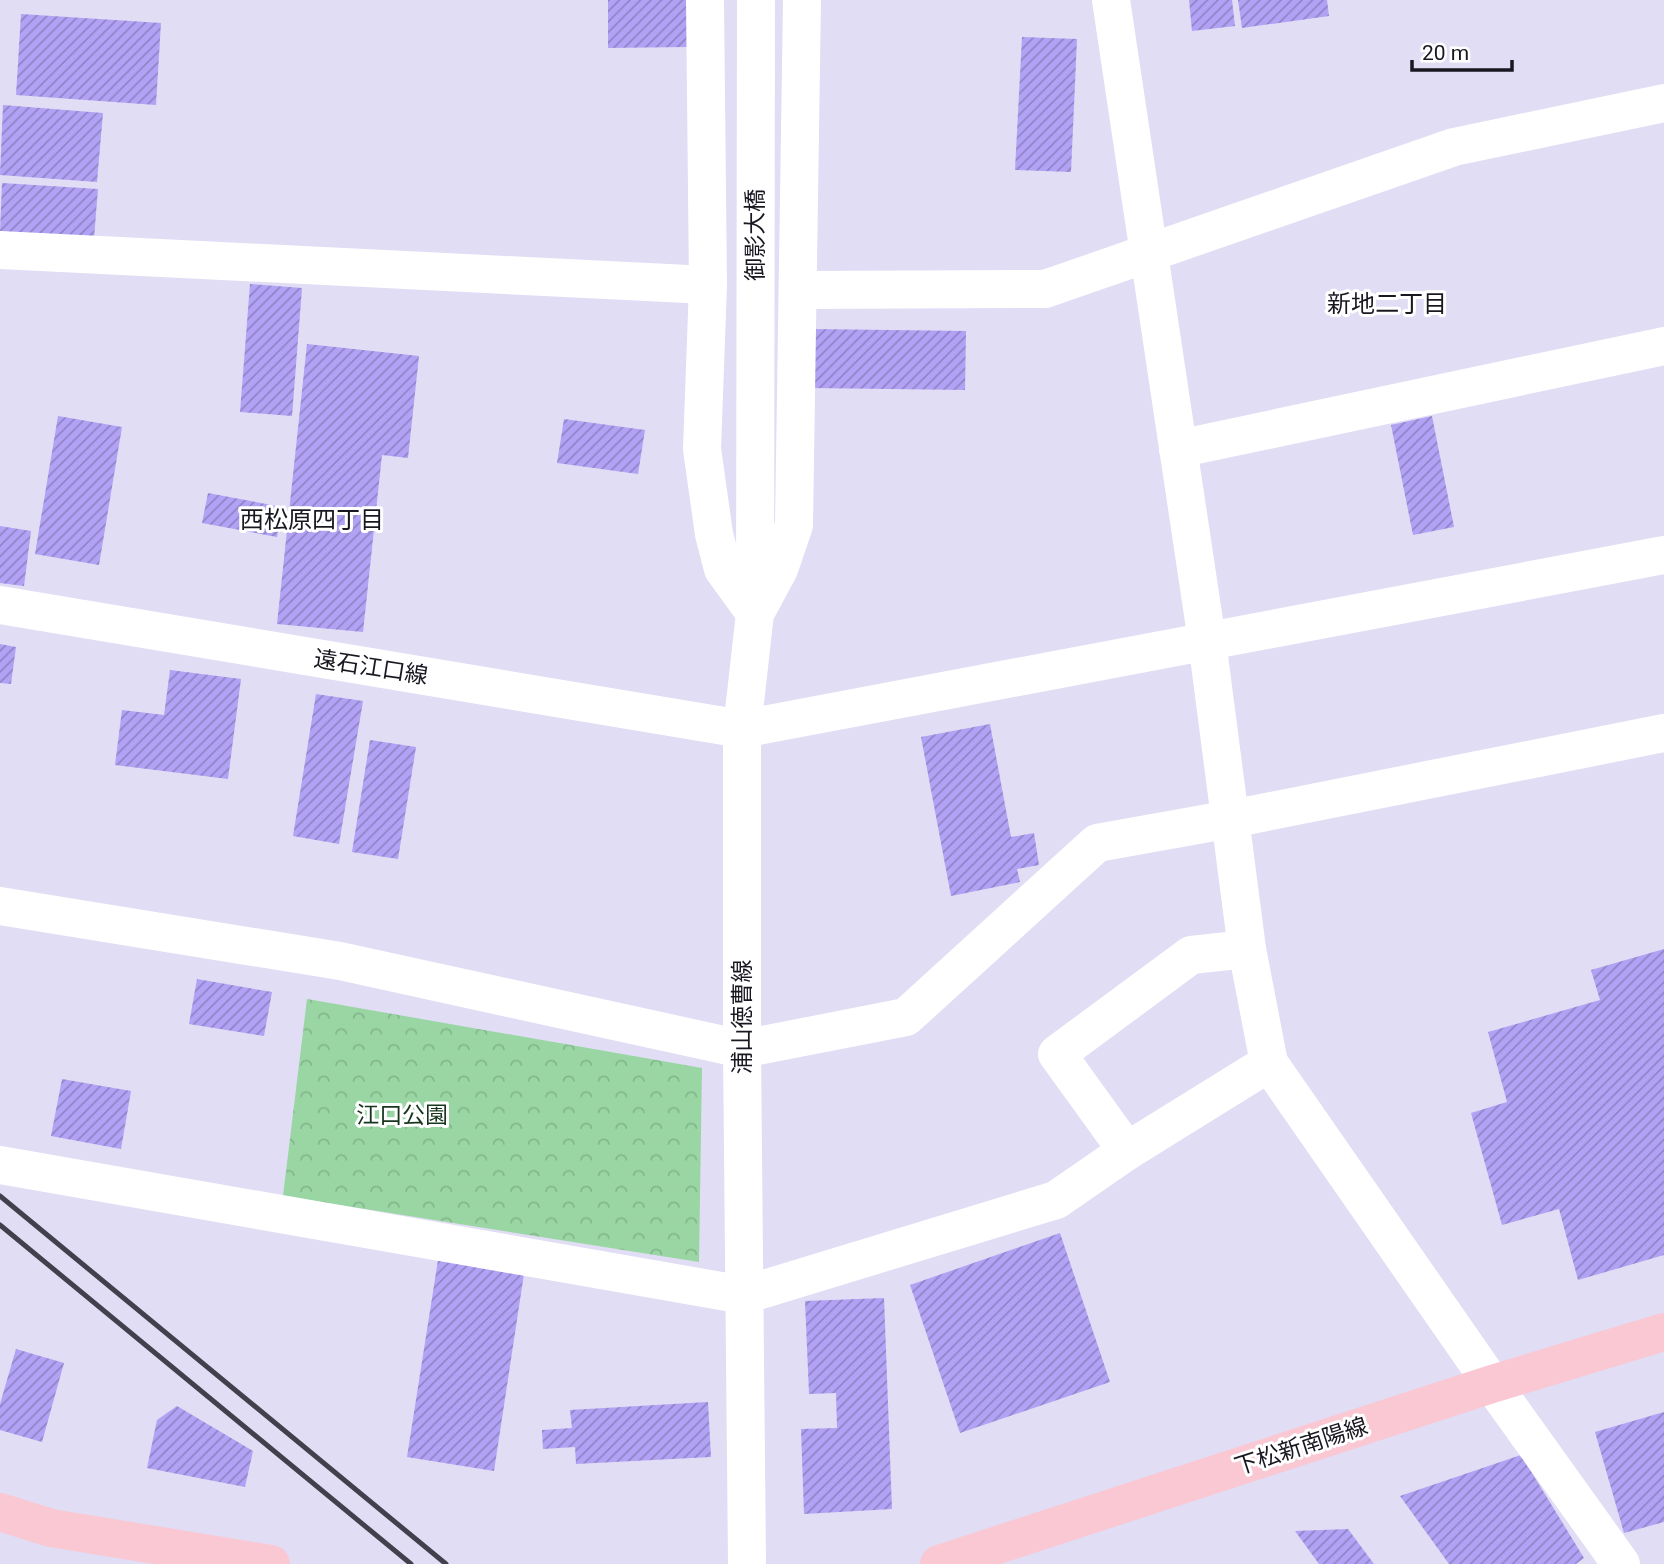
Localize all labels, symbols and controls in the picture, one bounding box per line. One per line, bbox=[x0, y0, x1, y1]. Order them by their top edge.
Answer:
scale bar bbox=[1412, 28, 1512, 72]
text: 20 m bbox=[1422, 41, 1469, 65]
street label: 御影大橋 bbox=[742, 189, 769, 281]
district label: 新地二丁目 bbox=[1327, 290, 1447, 318]
district label: 西松原四丁目 bbox=[240, 506, 384, 534]
street label: 遠石江口線 bbox=[312, 645, 430, 690]
street label: 浦山徳曹線 bbox=[729, 960, 756, 1075]
park label: 江口公園 bbox=[356, 1102, 448, 1129]
street label: 下松新南陽線 bbox=[1231, 1412, 1371, 1481]

